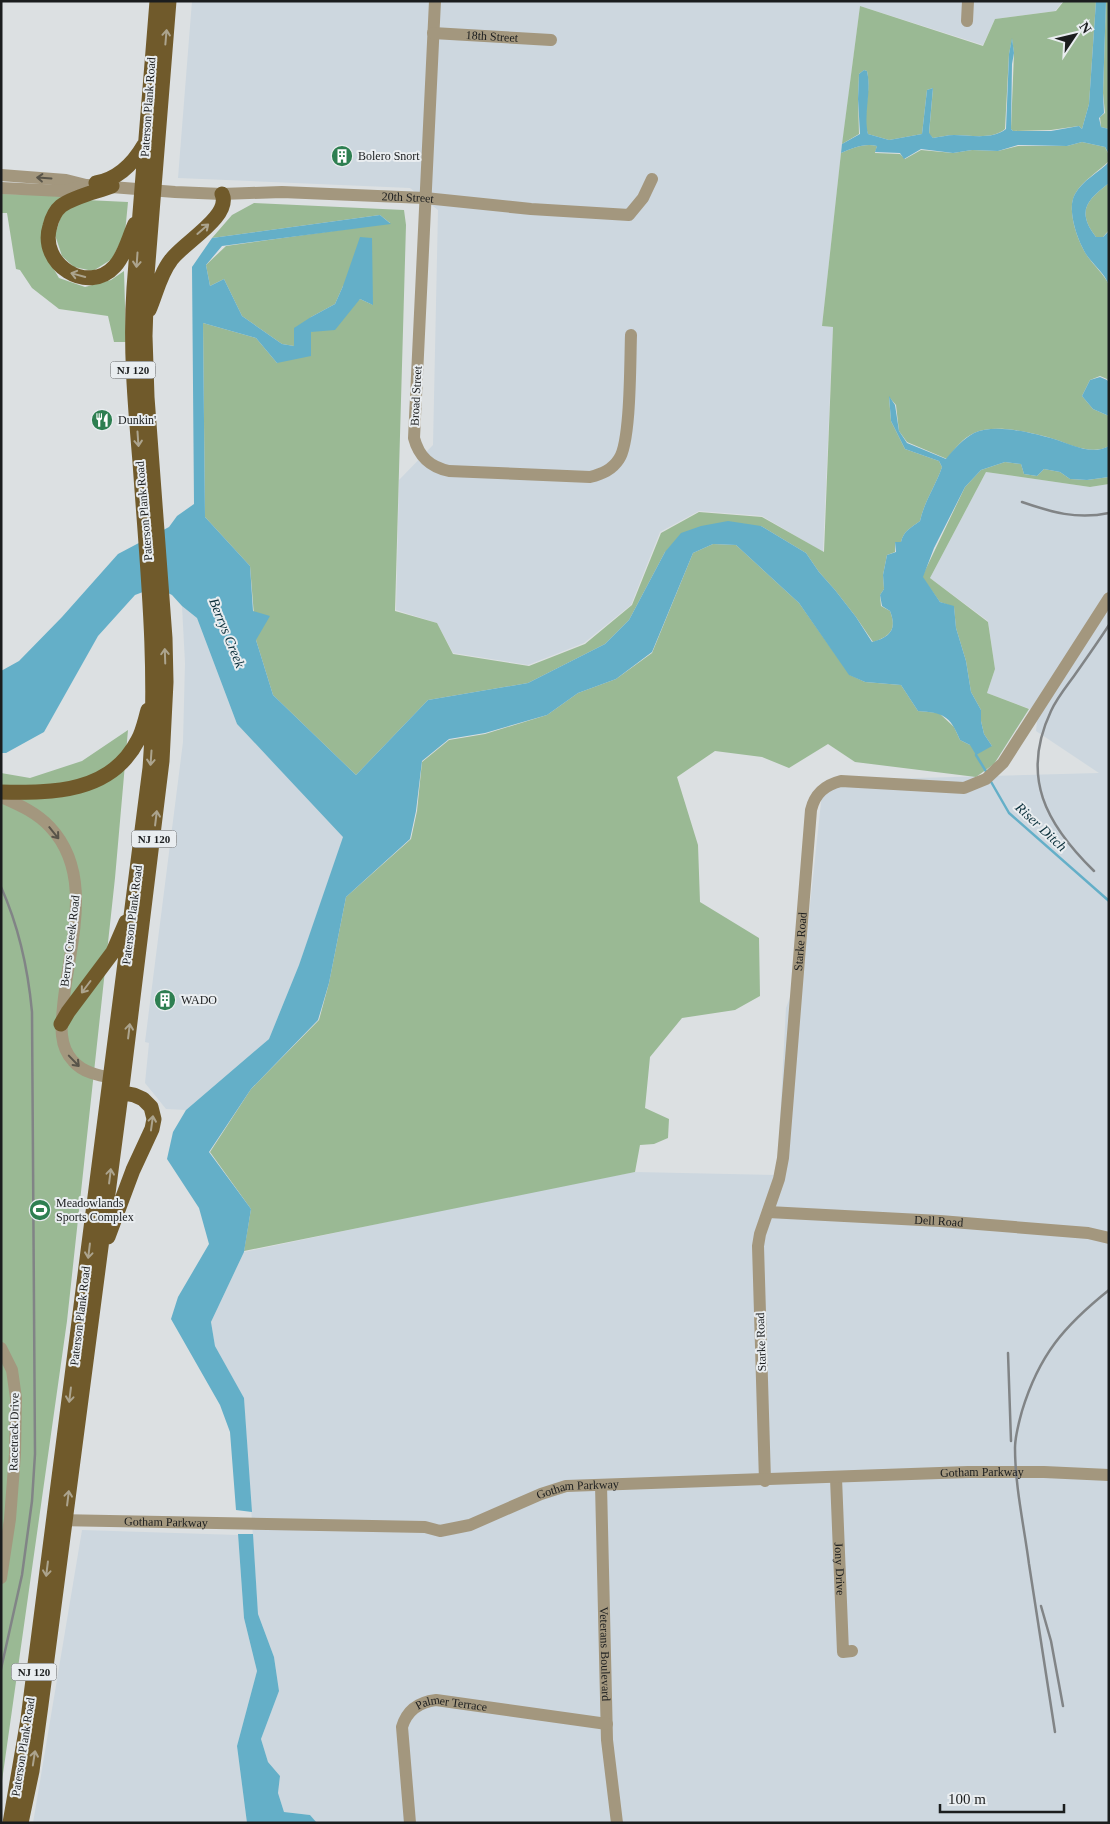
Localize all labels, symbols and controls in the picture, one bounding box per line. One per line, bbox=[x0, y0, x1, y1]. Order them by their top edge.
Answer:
north arrow bbox=[1050, 10, 1100, 60]
text: N bbox=[1076, 19, 1094, 36]
street label: 18th Street bbox=[465, 28, 519, 45]
one-way arrow bbox=[161, 29, 171, 45]
street label: Paterson Plank Road bbox=[138, 57, 158, 157]
building icon: Bolero Snort bbox=[330, 144, 354, 168]
place label: Bolero Snort bbox=[358, 149, 420, 163]
one-way arrow bbox=[36, 173, 52, 183]
street label: 20th Street bbox=[381, 189, 435, 206]
one-way arrow bbox=[197, 224, 210, 235]
one-way arrow bbox=[132, 251, 141, 267]
one-way arrow bbox=[70, 269, 86, 279]
road number: NJ 120 bbox=[110, 362, 156, 378]
street label: Broad Street bbox=[407, 365, 425, 426]
restaurant icon: Dunkin' bbox=[90, 408, 114, 432]
place label: Dunkin' bbox=[118, 413, 156, 427]
one-way arrow bbox=[133, 431, 143, 447]
street label: Paterson Plank Road bbox=[133, 461, 155, 561]
water label: Berrys Creek bbox=[206, 596, 248, 671]
one-way arrow bbox=[161, 648, 170, 664]
one-way arrow bbox=[146, 750, 156, 766]
water label: Riser Ditch bbox=[1012, 799, 1070, 854]
one-way arrow bbox=[151, 810, 161, 826]
one-way arrow bbox=[49, 826, 60, 839]
road number: NJ 120 bbox=[132, 831, 176, 848]
street label: Paterson Plank Road bbox=[119, 865, 145, 965]
street label: Berrys Creek Road bbox=[57, 894, 83, 988]
street label: Starke Road bbox=[791, 912, 810, 972]
one-way arrow bbox=[81, 980, 91, 994]
building icon: WADO bbox=[153, 988, 177, 1012]
place label: WADO bbox=[181, 993, 217, 1007]
one-way arrow bbox=[124, 1023, 134, 1039]
one-way arrow bbox=[68, 1055, 80, 1068]
one-way arrow bbox=[147, 1116, 157, 1132]
one-way arrow bbox=[105, 1168, 115, 1184]
place label: Meadowlands Sports Complex bbox=[56, 1196, 134, 1224]
sports icon: Meadowlands Sports Complex bbox=[28, 1198, 52, 1222]
street label: Dell Road bbox=[914, 1213, 964, 1230]
one-way arrow bbox=[83, 1242, 93, 1258]
street label: Paterson Plank Road bbox=[67, 1266, 93, 1366]
street label: Starke Road bbox=[753, 1312, 769, 1372]
one-way arrow bbox=[65, 1387, 75, 1403]
street label: Racetrack Drive bbox=[6, 1393, 22, 1471]
street label: Gotham Parkway bbox=[940, 1465, 1024, 1480]
street label: Gotham Parkway bbox=[534, 1477, 619, 1502]
one-way arrow bbox=[63, 1490, 73, 1506]
street label: Gotham Parkway bbox=[124, 1514, 208, 1530]
street label: Jony Drive bbox=[832, 1542, 848, 1596]
one-way arrow bbox=[42, 1560, 52, 1576]
street label: Veterans Boulevard bbox=[597, 1607, 613, 1701]
road number: NJ 120 bbox=[12, 1664, 56, 1680]
street label: Palmer Terrace bbox=[413, 1692, 488, 1714]
street label: Paterson Plank Road bbox=[8, 1697, 38, 1797]
one-way arrow bbox=[29, 1750, 39, 1766]
scale bar bbox=[940, 1782, 1064, 1814]
text: 100 m bbox=[948, 1791, 986, 1807]

